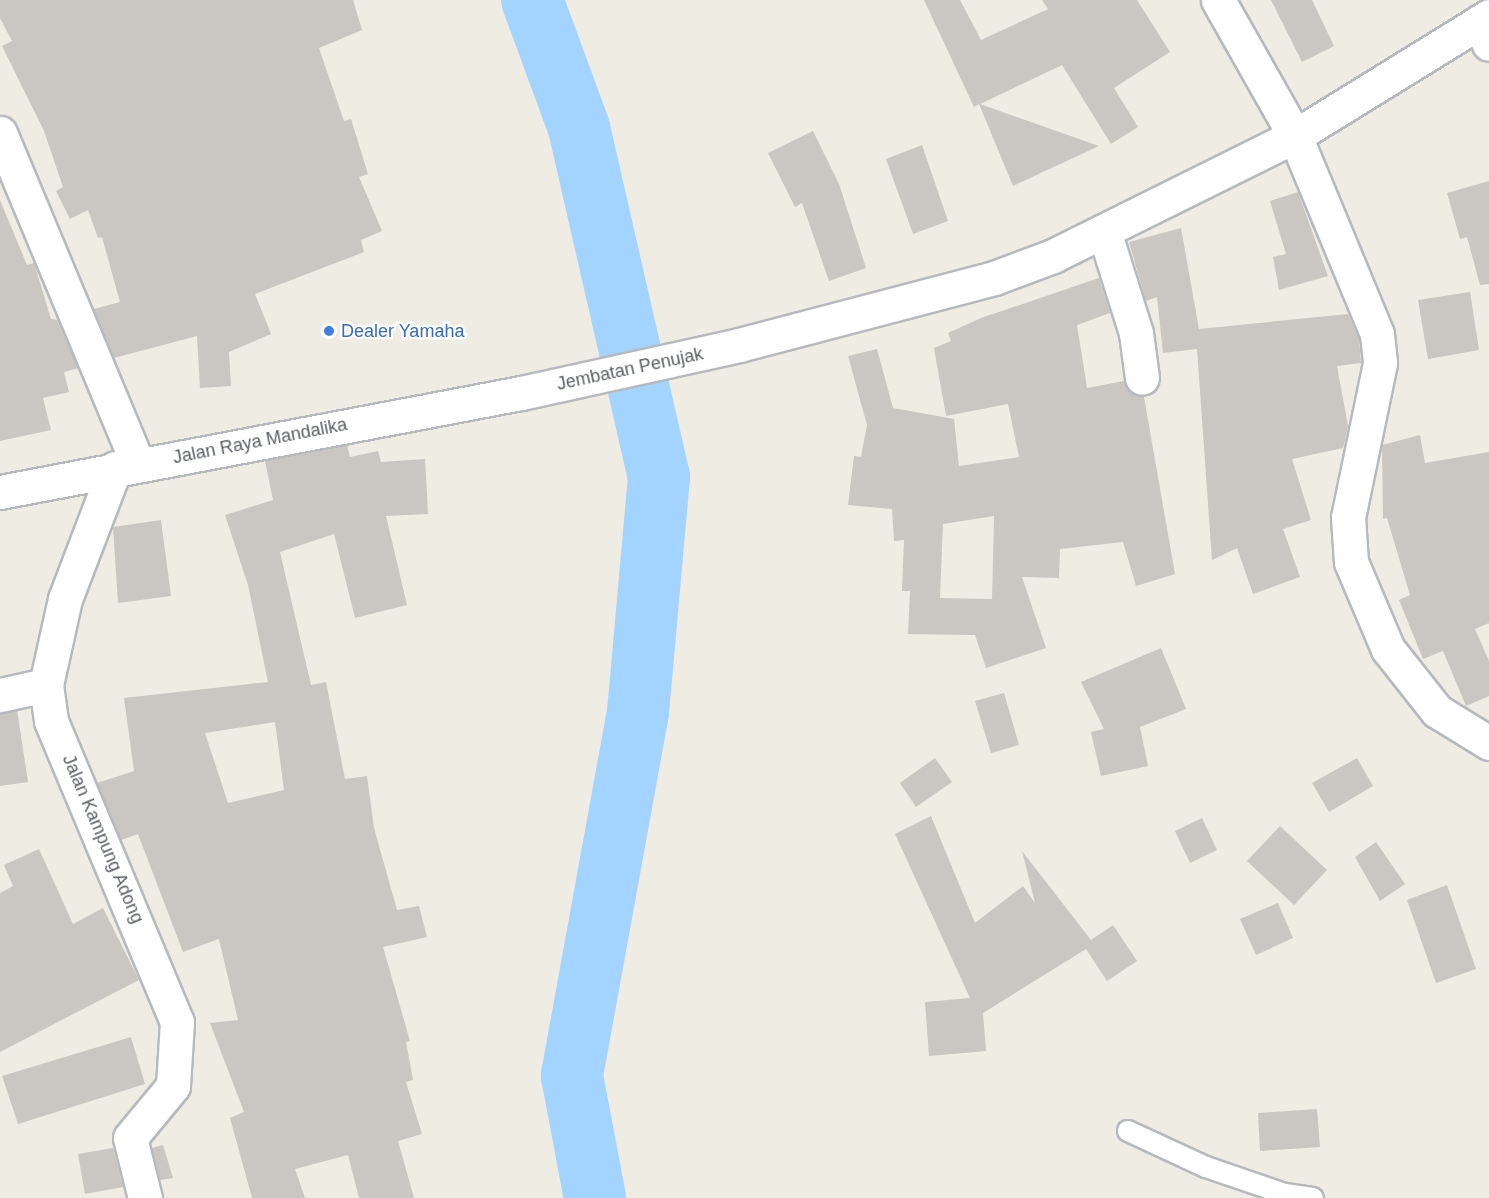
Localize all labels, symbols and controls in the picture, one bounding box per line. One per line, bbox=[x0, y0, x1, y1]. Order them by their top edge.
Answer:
place label: Dealer Yamaha bbox=[341, 320, 465, 342]
marker: Dealer Yamaha bbox=[322, 324, 336, 338]
street label: Jembatan Penujak bbox=[555, 343, 705, 395]
street label: Jalan Raya Mandalika bbox=[171, 414, 349, 468]
street label: Jalan Kampung Adong bbox=[57, 751, 149, 927]

